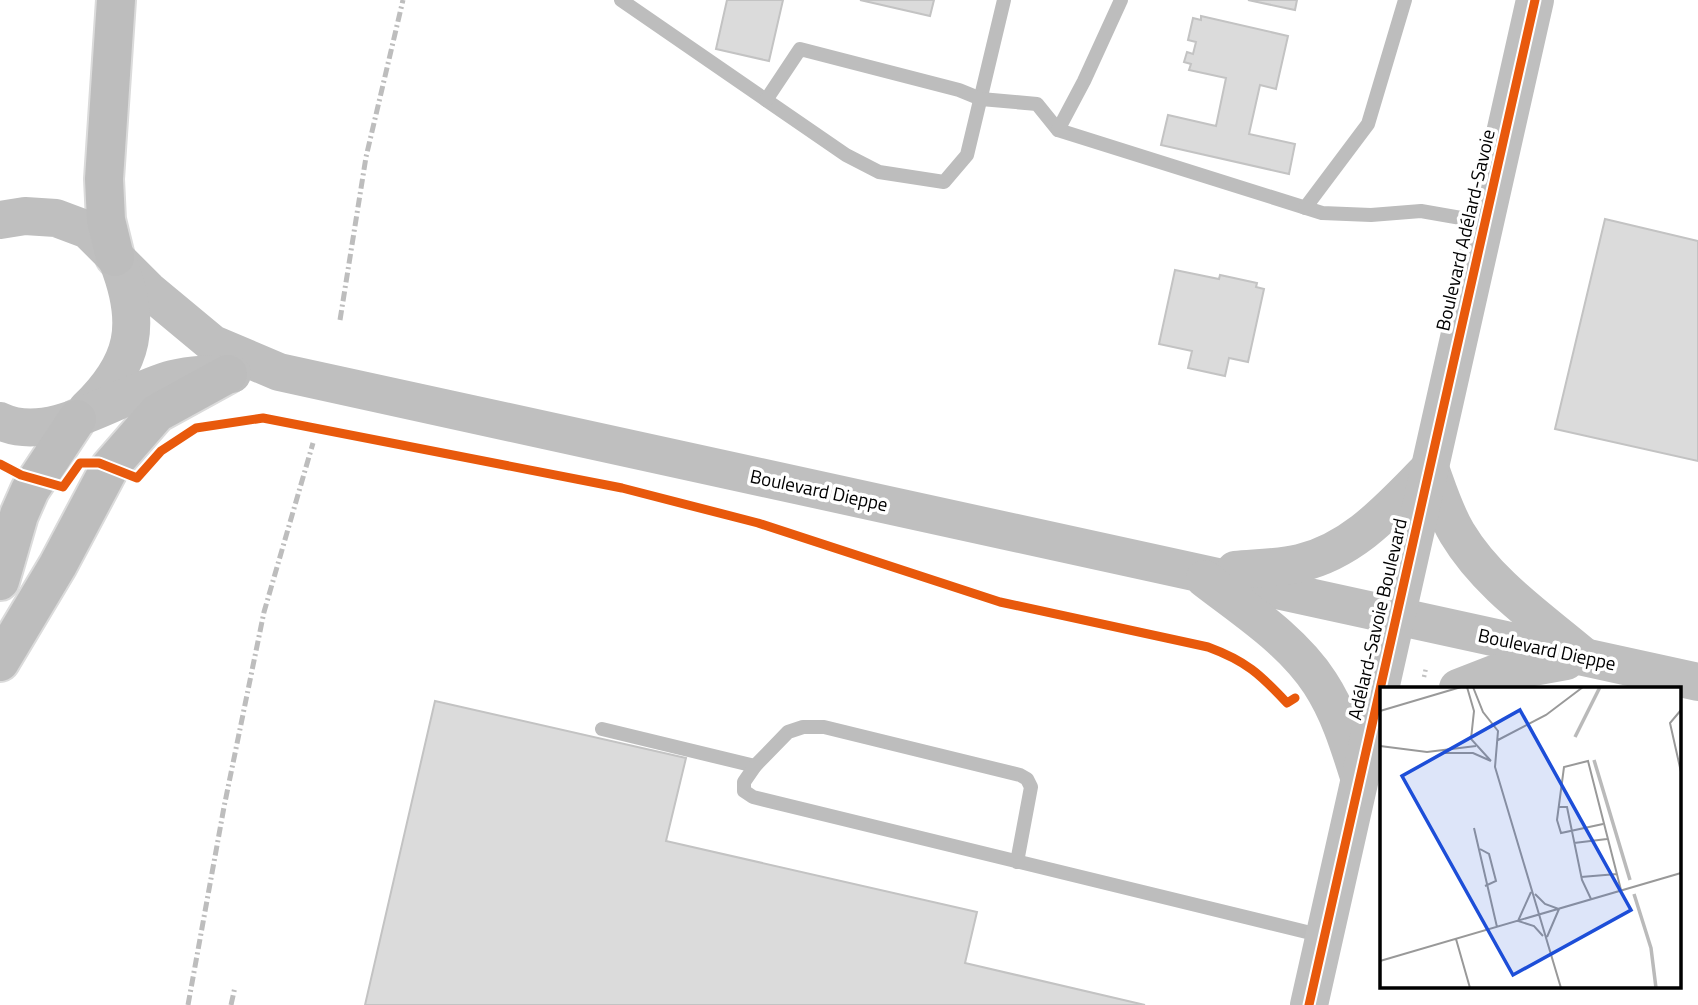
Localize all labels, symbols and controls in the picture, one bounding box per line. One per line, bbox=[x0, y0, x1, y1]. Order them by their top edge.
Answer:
street label: Boulevard Adélard-Savoie bbox=[1427, 126, 1502, 334]
street label: Boulevard Dieppe bbox=[747, 461, 891, 518]
street label: Adélard-Savoie Boulevard bbox=[1339, 515, 1414, 723]
street label: Boulevard Dieppe bbox=[1475, 620, 1619, 677]
inset map bbox=[1380, 687, 1680, 988]

